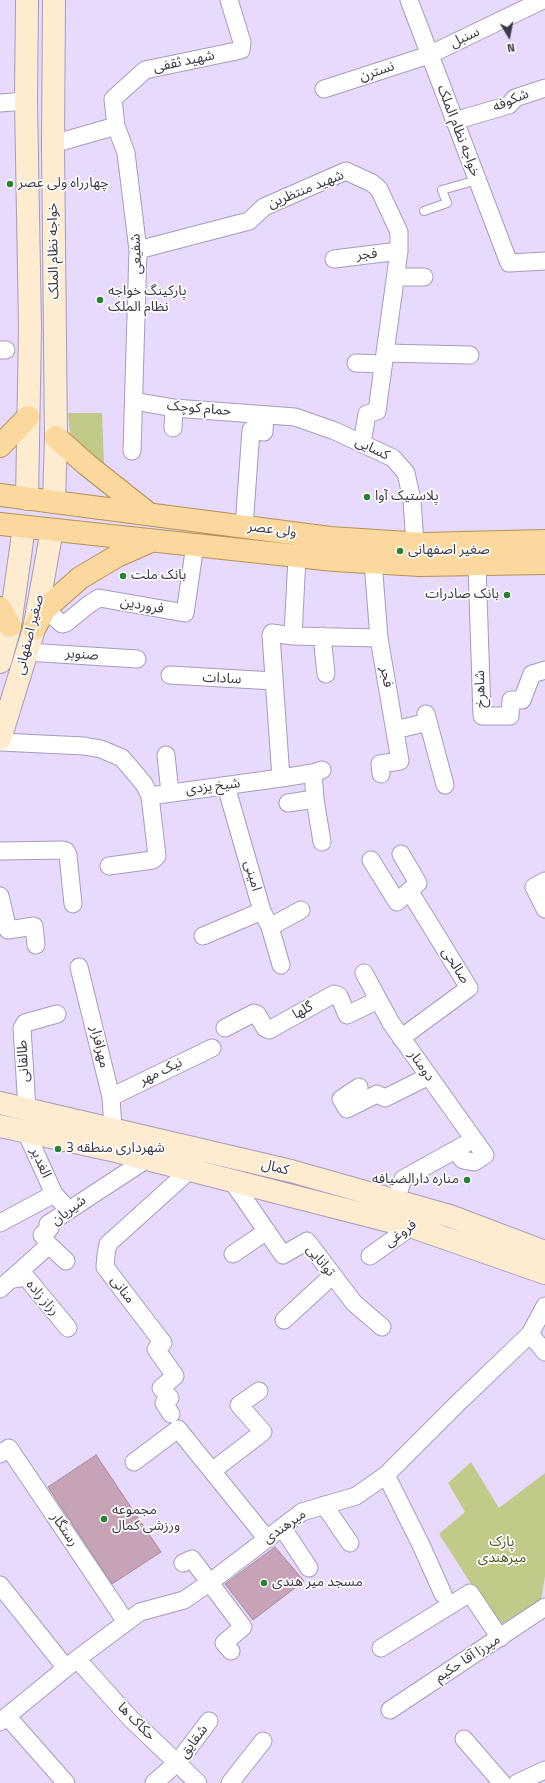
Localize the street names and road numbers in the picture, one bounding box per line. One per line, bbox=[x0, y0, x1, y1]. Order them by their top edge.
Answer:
street label: سنبل bbox=[447, 24, 483, 52]
street label: شهید ثقفی bbox=[152, 47, 216, 77]
street label: نسترن bbox=[357, 58, 397, 86]
street label: خواجه نظام الملک bbox=[433, 83, 483, 179]
street label: شکوفه bbox=[490, 86, 532, 116]
street label: شهید منتظرین bbox=[265, 167, 347, 213]
street label: خواجه نظام الملک bbox=[45, 202, 63, 300]
street label: شفیعی bbox=[128, 233, 146, 275]
street label: فجر bbox=[356, 246, 378, 264]
street label: حمام کوچک bbox=[166, 398, 232, 420]
street label: کسایی bbox=[352, 434, 392, 464]
street label: ولی عصر bbox=[247, 519, 297, 541]
street label: صغیر اصفهانی bbox=[12, 593, 48, 677]
street label: فروردین bbox=[119, 594, 165, 618]
street label: صنوبر bbox=[65, 645, 99, 665]
street label: فجر bbox=[376, 665, 396, 689]
street label: سادات bbox=[202, 670, 242, 688]
street label: شاهرخ bbox=[472, 670, 490, 708]
street label: شیخ یزدی bbox=[185, 775, 241, 799]
street label: امینی bbox=[240, 859, 264, 893]
street label: صالحی bbox=[437, 945, 473, 987]
street label: گلها bbox=[290, 999, 316, 1023]
street label: مهرافزار bbox=[86, 1024, 112, 1070]
street label: طالقانی bbox=[15, 1039, 33, 1083]
street label: دومنار bbox=[404, 1047, 438, 1085]
street label: نیک مهر bbox=[137, 1054, 185, 1090]
street label: الغدیر bbox=[26, 1145, 54, 1181]
street label: کمال bbox=[260, 1157, 290, 1179]
street label: شیریان bbox=[48, 1193, 90, 1229]
street label: فروغی bbox=[382, 1217, 420, 1251]
street label: توانایی bbox=[302, 1242, 338, 1280]
street label: منانی bbox=[106, 1273, 138, 1307]
street label: رزاز زاده bbox=[22, 1277, 62, 1319]
street label: میرهندی bbox=[260, 1506, 310, 1548]
street label: رستگار bbox=[47, 1510, 81, 1550]
street label: میرزا آقا حکیم bbox=[432, 1632, 504, 1686]
street label: حکاک ها bbox=[113, 1699, 159, 1745]
street label: شقایق bbox=[176, 1722, 212, 1762]

